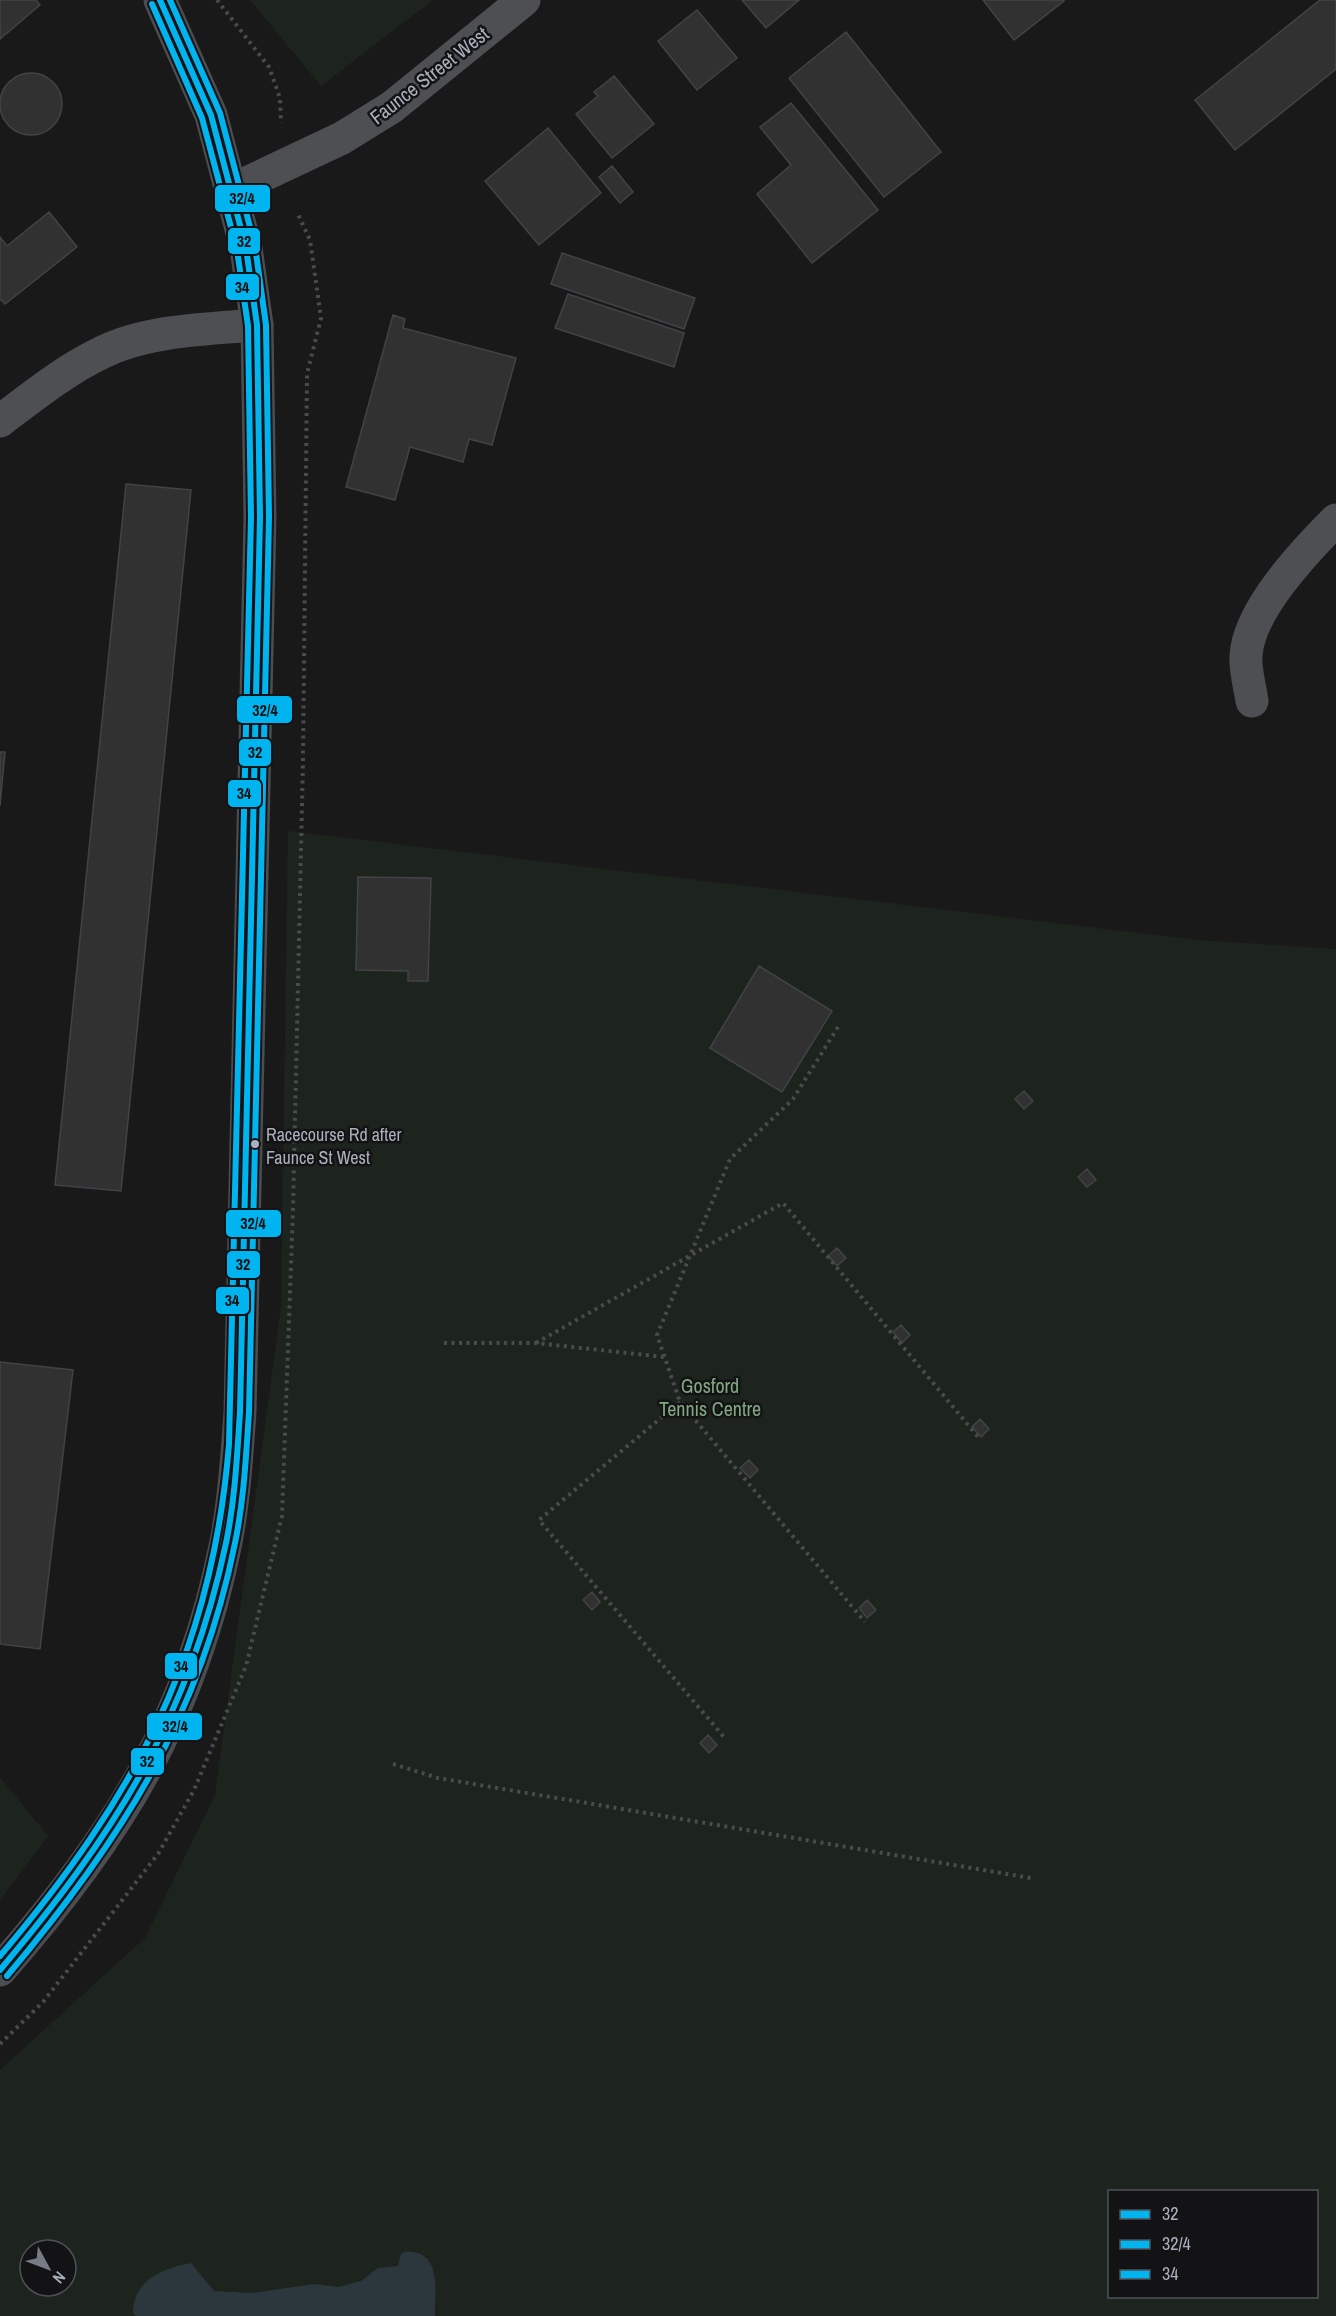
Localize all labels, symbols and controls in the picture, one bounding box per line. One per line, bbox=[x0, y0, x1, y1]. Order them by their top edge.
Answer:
street label: Faunce Street West bbox=[364, 20, 494, 130]
line badge: 32/4 bbox=[214, 184, 271, 213]
text: 32/4 bbox=[229, 187, 255, 209]
line badge: 32 bbox=[227, 227, 261, 255]
text: 32 bbox=[237, 230, 251, 252]
line badge: 34 bbox=[225, 273, 260, 301]
text: 34 bbox=[235, 276, 250, 298]
line badge: 32/4 bbox=[236, 695, 293, 724]
text: 32/4 bbox=[252, 699, 278, 721]
line badge: 32 bbox=[238, 738, 272, 767]
text: 32 bbox=[248, 741, 262, 763]
line badge: 34 bbox=[227, 779, 262, 808]
text: 34 bbox=[237, 782, 252, 804]
place label: Racecourse Rd after Faunce St West bbox=[266, 1122, 401, 1170]
marker: Racecourse Rd after Faunce St West bbox=[249, 1138, 261, 1150]
line badge: 32/4 bbox=[225, 1209, 282, 1238]
text: 32/4 bbox=[240, 1212, 266, 1234]
line badge: 32 bbox=[226, 1250, 261, 1279]
text: 32 bbox=[236, 1253, 250, 1275]
line badge: 34 bbox=[215, 1286, 250, 1315]
text: 34 bbox=[225, 1289, 240, 1311]
park label: Gosford Tennis Centre bbox=[659, 1372, 761, 1422]
line badge: 34 bbox=[164, 1652, 198, 1680]
text: 34 bbox=[174, 1655, 189, 1677]
line badge: 32/4 bbox=[146, 1712, 203, 1741]
text: 32/4 bbox=[162, 1715, 188, 1737]
line badge: 32 bbox=[130, 1747, 165, 1776]
text: 32 bbox=[140, 1750, 154, 1772]
legend bbox=[1108, 2190, 1318, 2298]
text: 32 bbox=[1162, 2201, 1178, 2226]
text: 32/4 bbox=[1162, 2231, 1191, 2256]
north arrow bbox=[18, 2238, 78, 2298]
text: 34 bbox=[1162, 2261, 1178, 2286]
text: N bbox=[48, 2267, 71, 2289]

